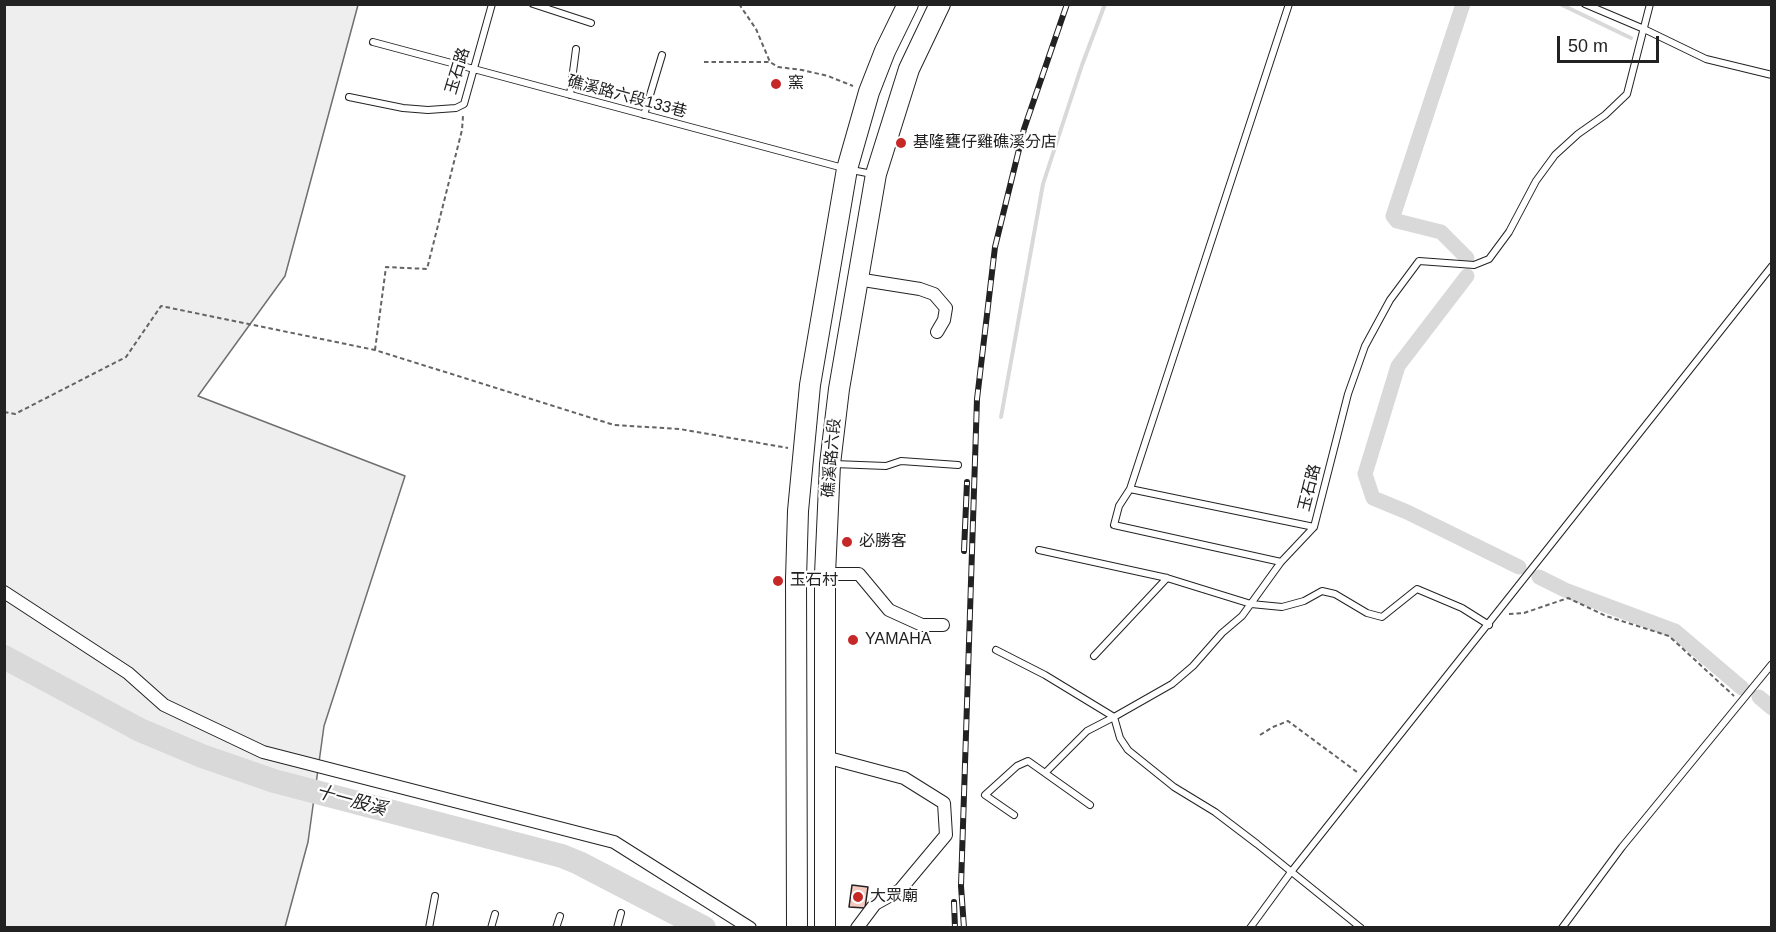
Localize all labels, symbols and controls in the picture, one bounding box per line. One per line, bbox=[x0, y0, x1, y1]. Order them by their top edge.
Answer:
scale bar bbox=[1560, 24, 1662, 62]
text: 50 m bbox=[1568, 36, 1608, 56]
street label: 玉石路 bbox=[442, 45, 474, 97]
street label: 礁溪路六段133巷 bbox=[565, 72, 689, 122]
place label: 窯 bbox=[788, 74, 804, 94]
marker: 窯 bbox=[769, 77, 783, 91]
place label: 基隆甕仔雞礁溪分店 bbox=[913, 133, 1057, 153]
marker: 基隆甕仔雞礁溪分店 bbox=[894, 136, 908, 150]
street label: 礁溪路六段 bbox=[819, 417, 845, 499]
street label: 玉石路 bbox=[1295, 462, 1325, 514]
place label: 必勝客 bbox=[859, 532, 907, 552]
marker: 必勝客 bbox=[840, 535, 854, 549]
place label: 玉石村 bbox=[790, 571, 838, 591]
marker: 玉石村 bbox=[771, 574, 785, 588]
place label: YAMAHA bbox=[865, 630, 931, 650]
marker: YAMAHA bbox=[846, 633, 860, 647]
water label: 十一股溪 bbox=[313, 781, 389, 821]
place label: 大眾廟 bbox=[870, 887, 918, 907]
marker: 大眾廟 bbox=[851, 890, 865, 904]

